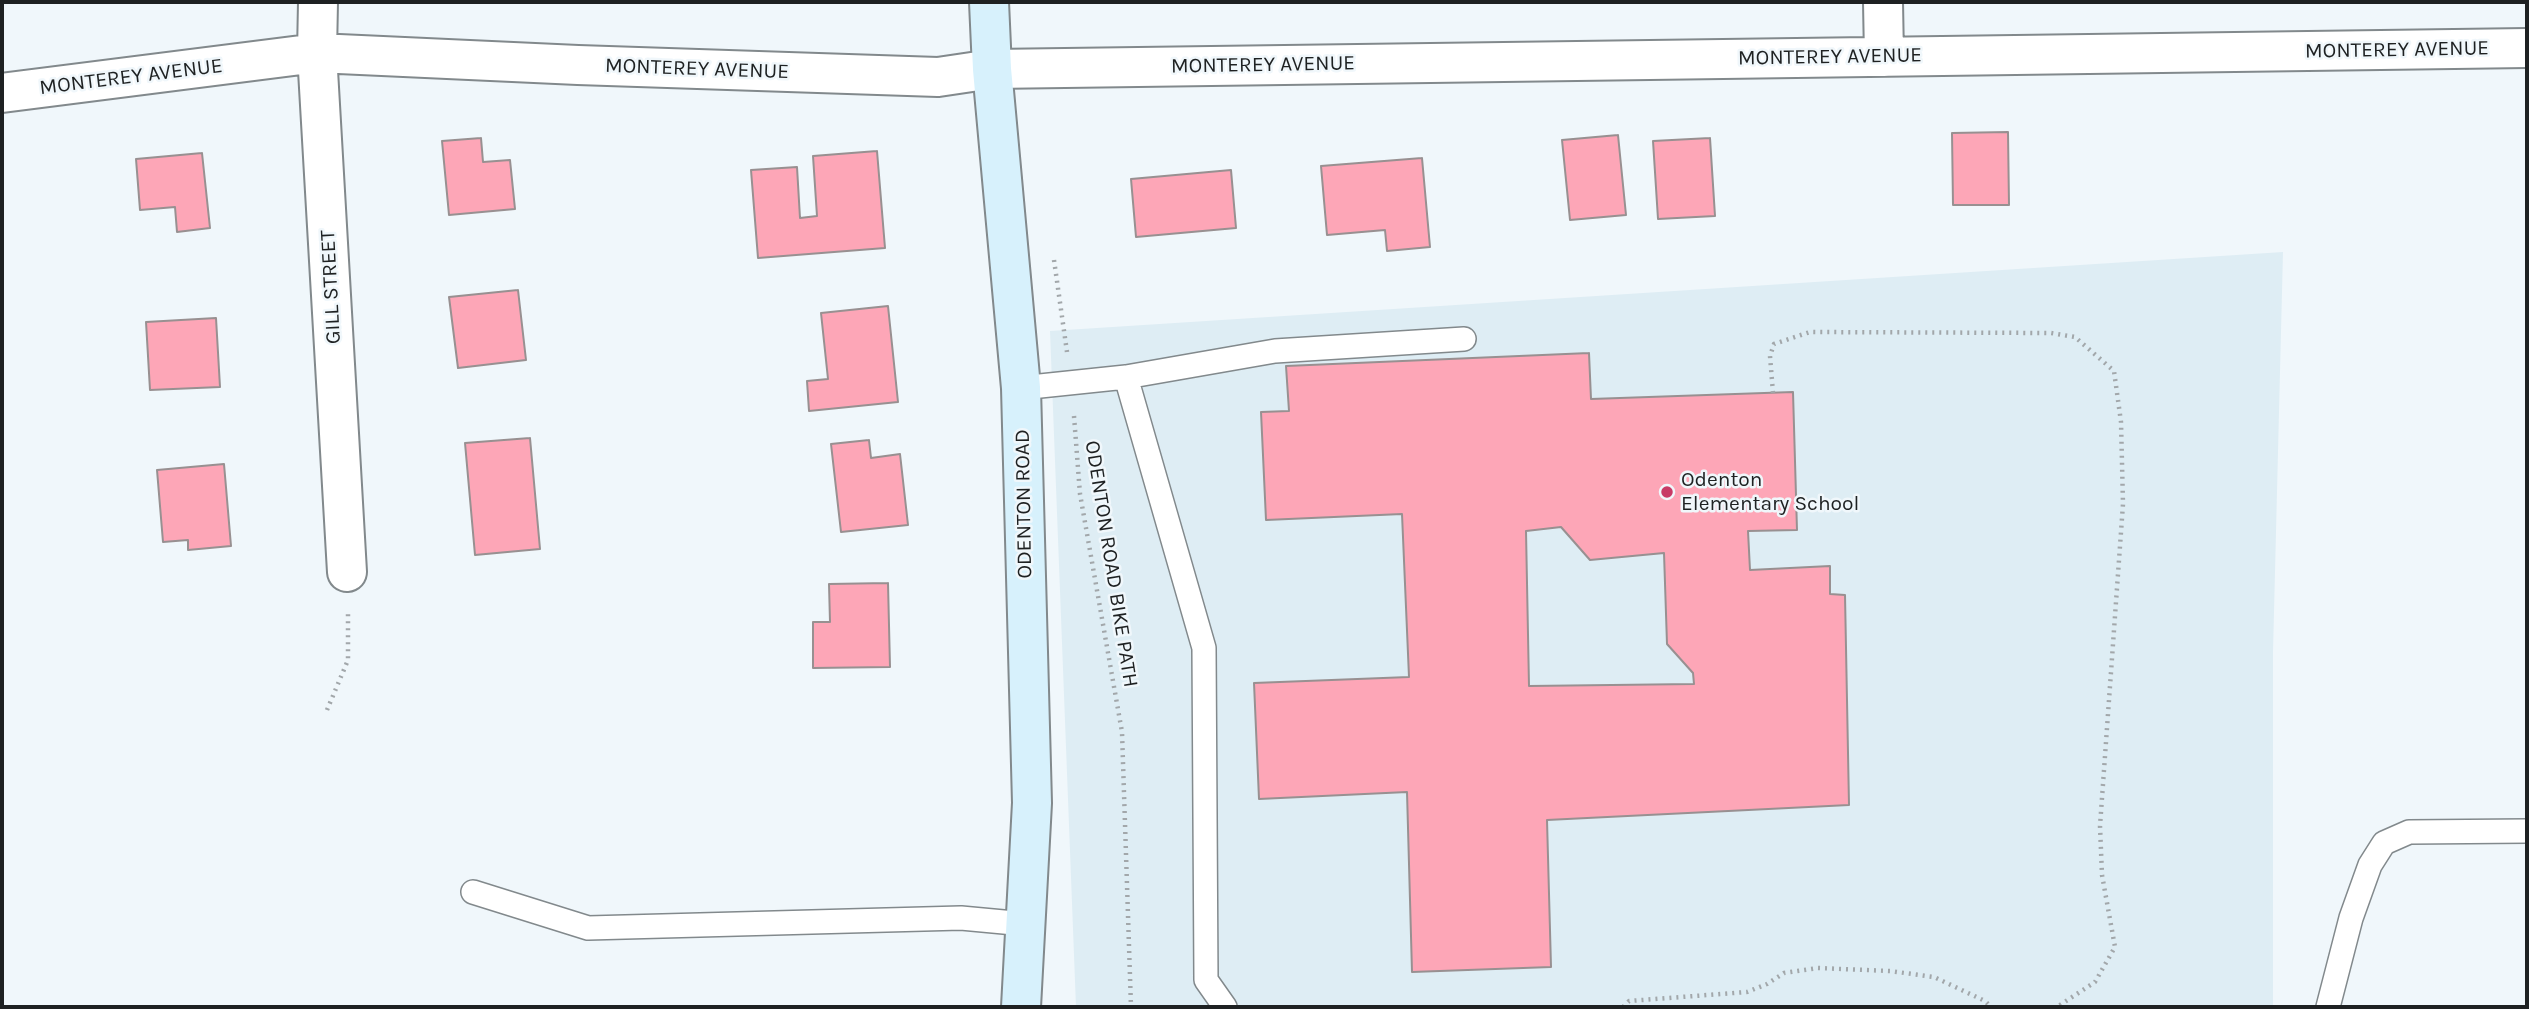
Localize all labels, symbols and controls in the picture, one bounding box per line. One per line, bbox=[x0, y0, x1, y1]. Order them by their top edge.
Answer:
street label: MONTEREY AVENUE bbox=[2305, 36, 2489, 64]
street label: MONTEREY AVENUE bbox=[1738, 43, 1922, 71]
street label: MONTEREY AVENUE bbox=[1171, 51, 1355, 79]
street label: MONTEREY AVENUE bbox=[38, 53, 224, 101]
street label: MONTEREY AVENUE bbox=[605, 53, 789, 85]
street label: GILL STREET bbox=[315, 229, 347, 345]
street label: ODENTON ROAD bbox=[1010, 429, 1038, 579]
street label: ODENTON ROAD BIKE PATH bbox=[1079, 439, 1143, 689]
place label: Odenton Elementary School bbox=[1681, 467, 1859, 517]
marker: Odenton Elementary School bbox=[1659, 484, 1675, 500]

